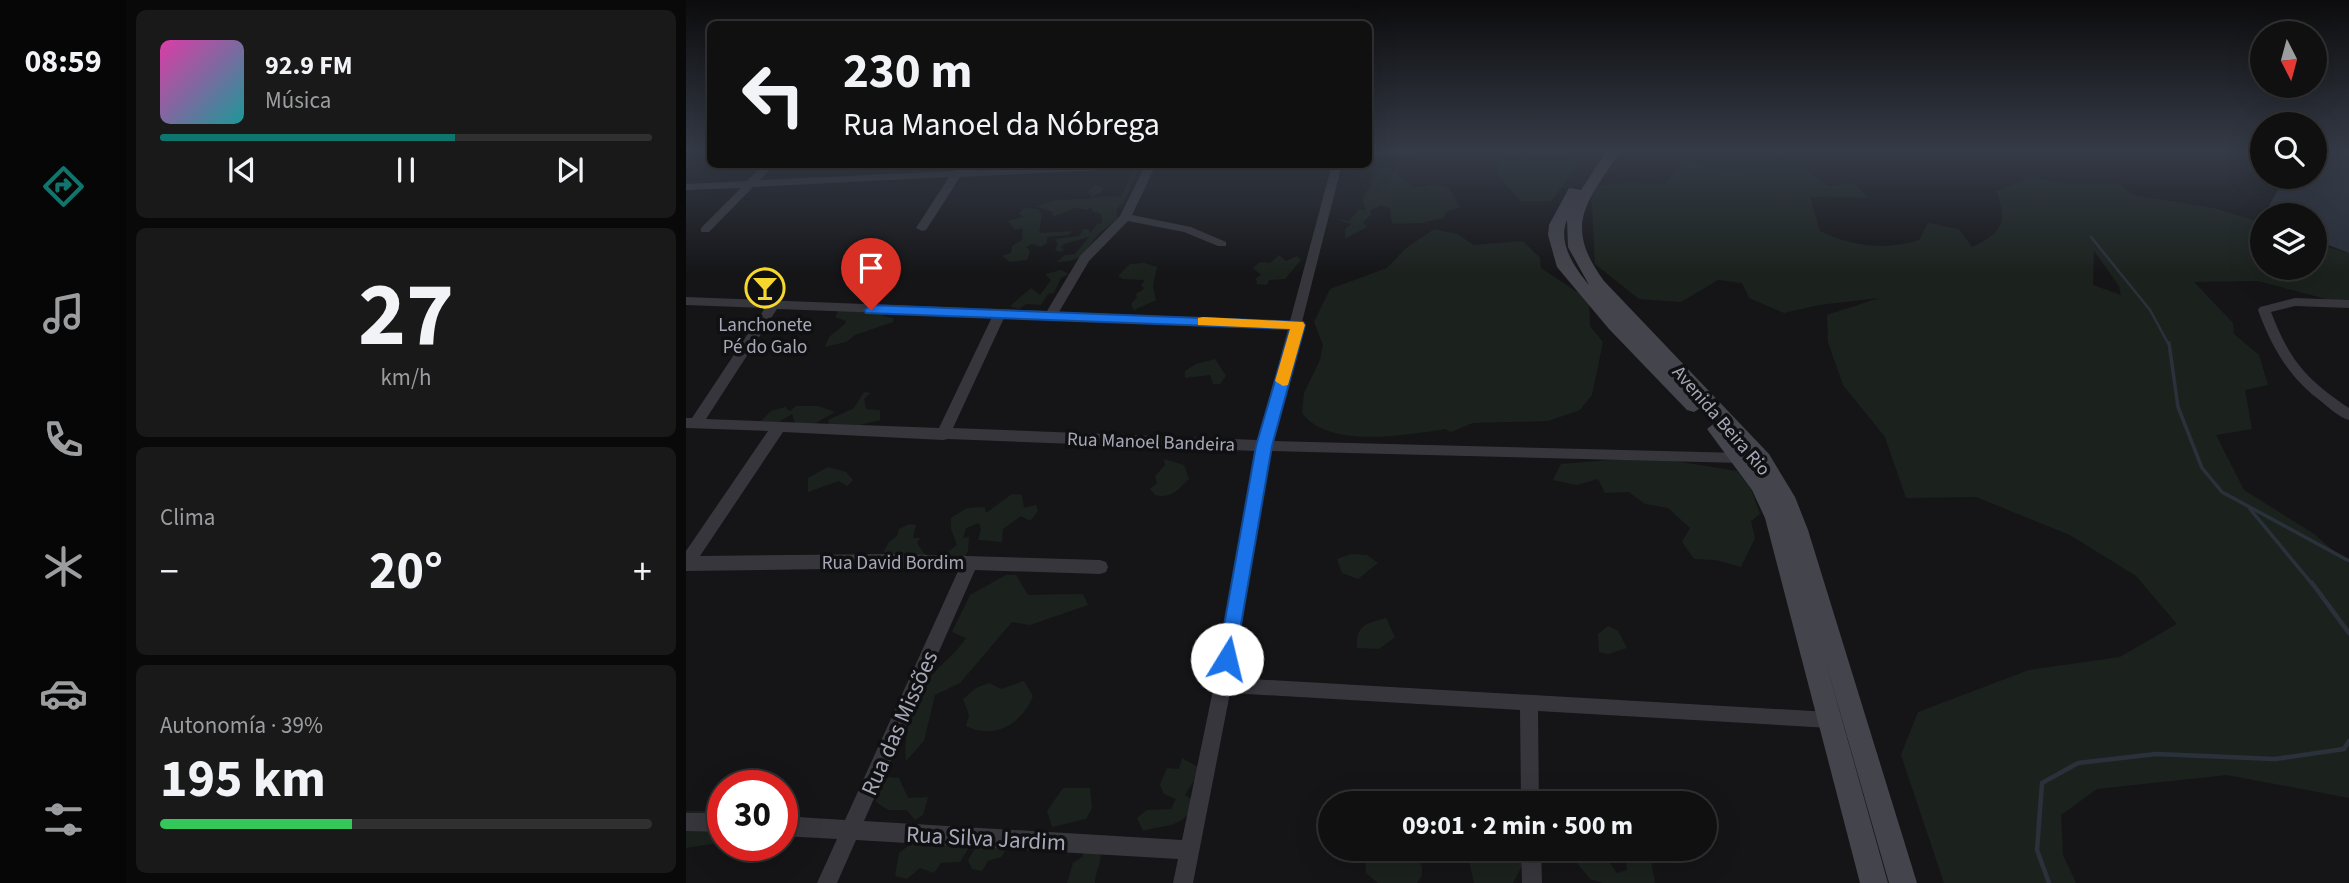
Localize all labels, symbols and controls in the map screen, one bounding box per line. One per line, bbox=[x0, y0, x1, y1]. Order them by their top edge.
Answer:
north arrow bbox=[2250, 21, 2328, 98]
map controls bbox=[2250, 21, 2327, 280]
text: 230 m bbox=[843, 37, 972, 107]
text: 08:59 bbox=[24, 39, 102, 85]
text: 92.9 FM bbox=[265, 47, 353, 84]
icon: left bbox=[728, 49, 819, 140]
text: Música bbox=[265, 84, 331, 117]
text: Rua Manoel da Nóbrega bbox=[843, 102, 1160, 148]
button: search bbox=[2250, 112, 2327, 189]
icon: previous bbox=[223, 151, 261, 189]
icon: pause bbox=[387, 151, 425, 189]
icon: next bbox=[551, 151, 589, 189]
icon: directions bbox=[39, 162, 88, 211]
button: layers bbox=[2250, 203, 2327, 280]
pin bbox=[841, 238, 901, 310]
icon: arrive bbox=[852, 249, 890, 287]
text: 27 bbox=[358, 251, 454, 380]
bar icon: Lanchonete Pé do Galo bbox=[744, 267, 786, 309]
icon: music bbox=[39, 289, 88, 338]
place label: Lanchonete Pé do Galo bbox=[718, 312, 812, 361]
street label: Avenida Beira Rio bbox=[1665, 360, 1776, 482]
text: km/h bbox=[380, 361, 432, 394]
icon: phone bbox=[39, 415, 88, 464]
street label: Rua Manoel Bandeira bbox=[1066, 426, 1235, 459]
text: Clima bbox=[160, 501, 215, 534]
text: 20° bbox=[369, 535, 443, 609]
icon: climate bbox=[39, 542, 88, 591]
text: − bbox=[160, 545, 179, 599]
text: + bbox=[633, 545, 652, 599]
street label: Rua David Bordim bbox=[822, 550, 964, 577]
position arrow bbox=[1190, 622, 1264, 696]
street label: Rua das Missões bbox=[853, 645, 946, 801]
icon: car bbox=[39, 669, 88, 718]
text: Autonomía · 39% bbox=[160, 709, 323, 742]
text: 195 km bbox=[160, 743, 326, 817]
speed limit sign: 30 bbox=[707, 770, 798, 861]
icon: filters bbox=[39, 795, 88, 844]
text: 09:01 · 2 min · 500 m bbox=[1402, 807, 1633, 844]
street label: Rua Silva Jardim bbox=[905, 818, 1067, 859]

